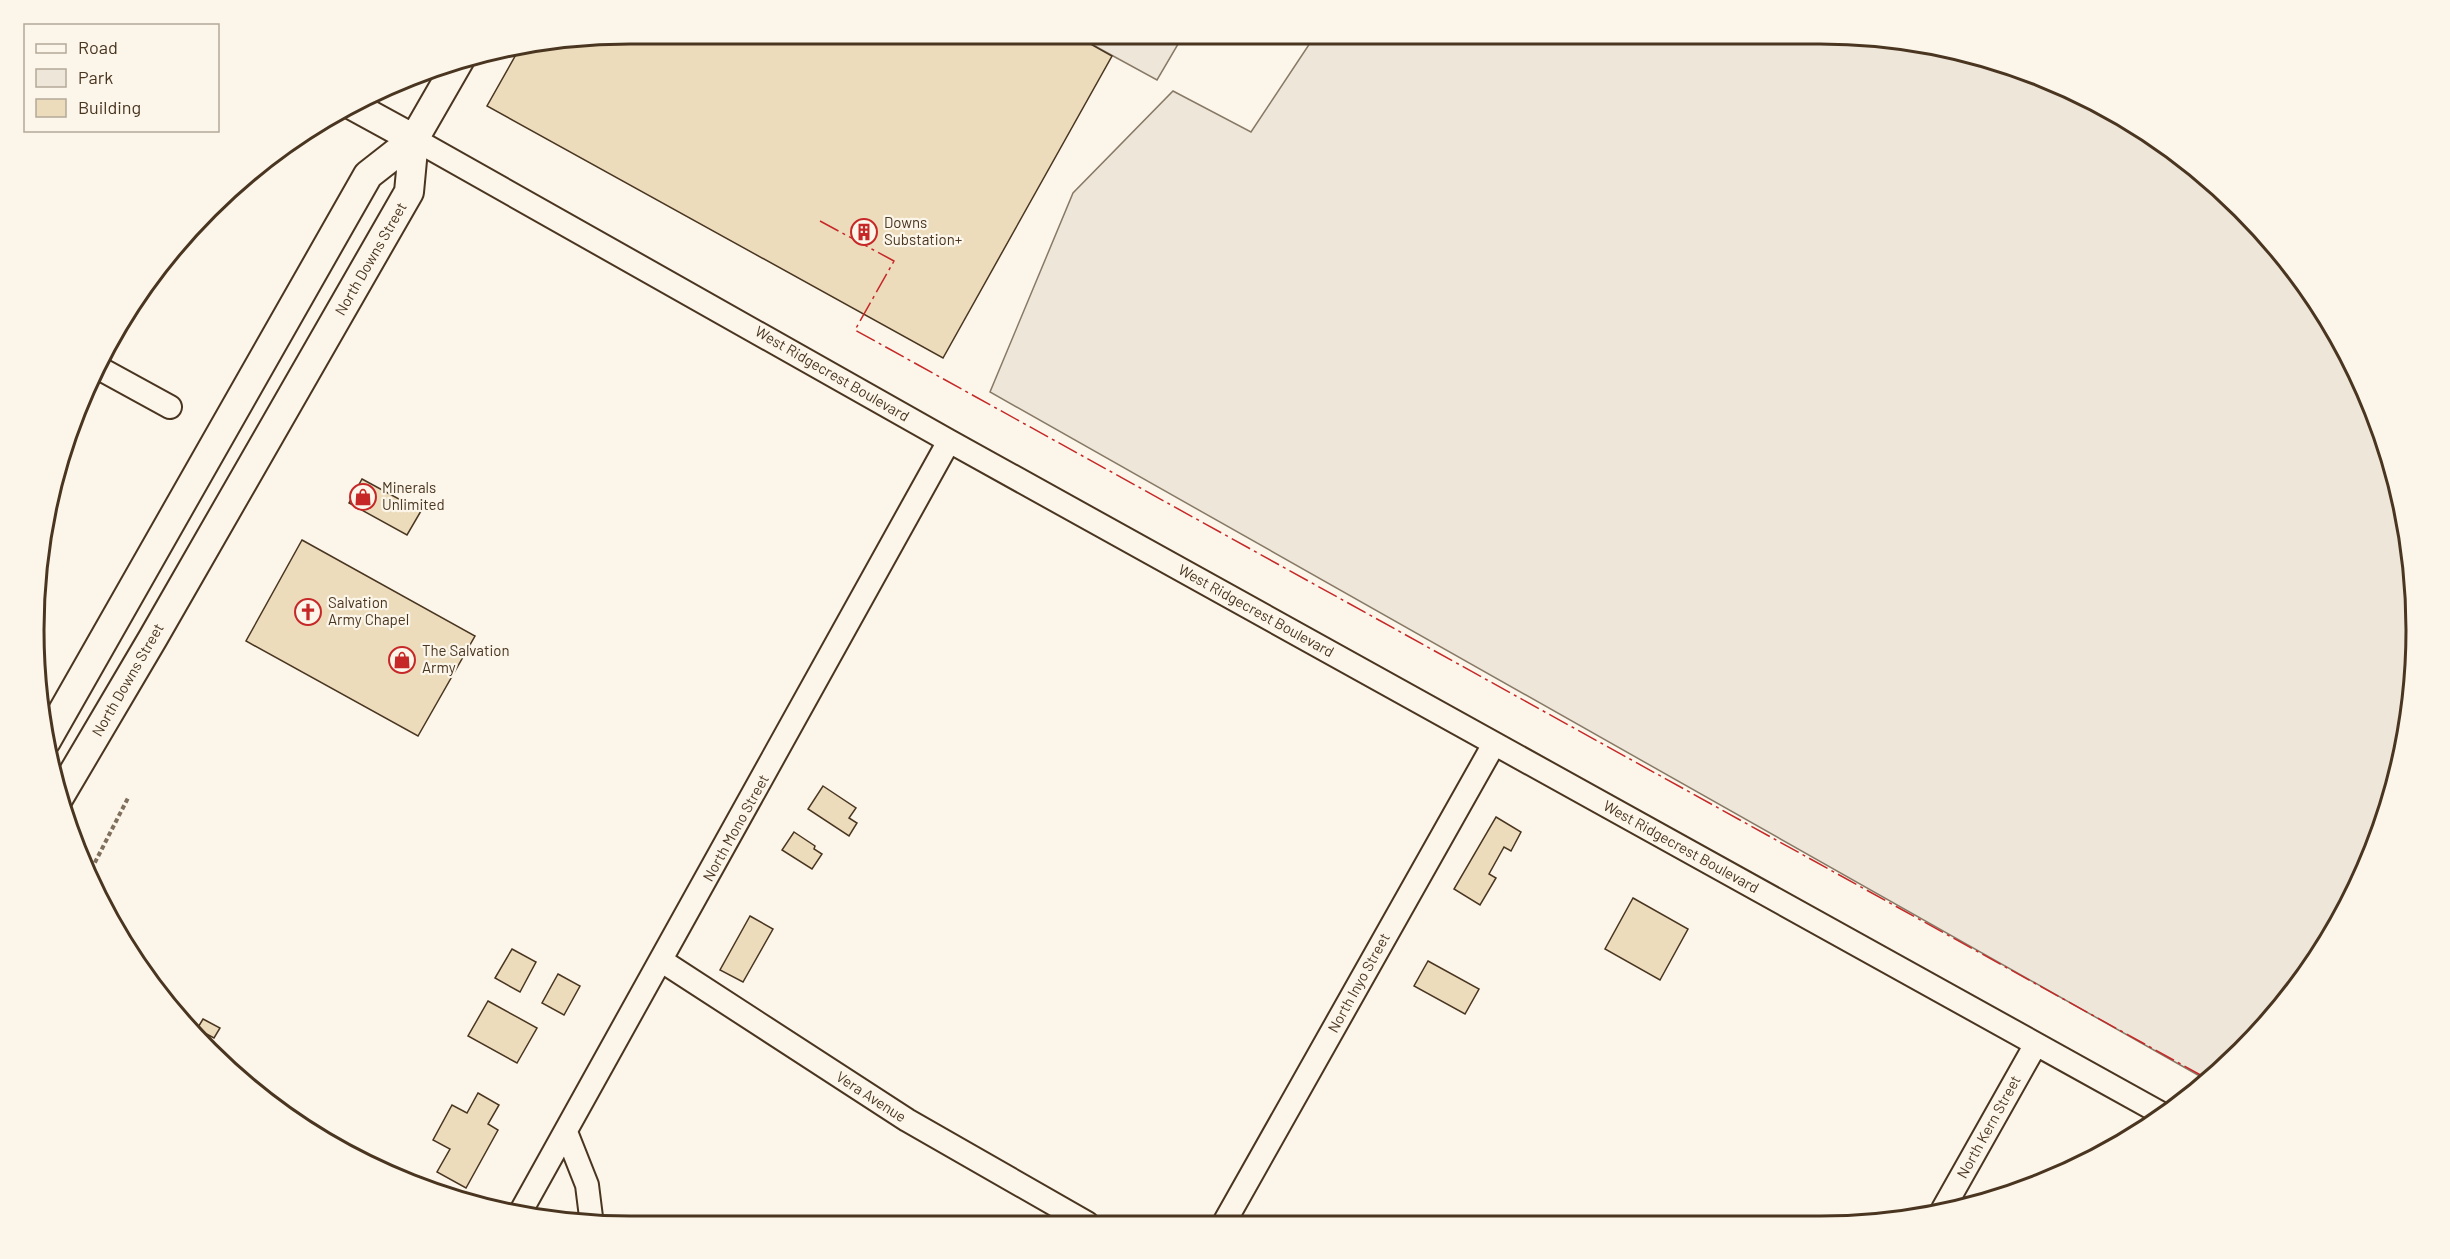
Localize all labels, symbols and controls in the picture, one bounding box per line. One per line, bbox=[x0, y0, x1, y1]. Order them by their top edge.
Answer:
legend bbox=[24, 24, 219, 132]
text: Road bbox=[78, 36, 118, 58]
text: Park bbox=[78, 66, 113, 88]
text: Building bbox=[78, 96, 141, 118]
street label: North Downs Street bbox=[330, 199, 410, 318]
place label: Downs Substation+ bbox=[884, 213, 962, 248]
building icon: Downs Substation+ bbox=[849, 217, 879, 247]
street label: West Ridgecrest Boulevard bbox=[752, 322, 913, 425]
place label: Minerals Unlimited bbox=[382, 478, 445, 513]
shop icon: Minerals Unlimited bbox=[348, 482, 378, 512]
street label: West Ridgecrest Boulevard bbox=[1176, 560, 1337, 660]
place label: Salvation Army Chapel bbox=[328, 593, 409, 628]
church icon: Salvation Army Chapel bbox=[293, 597, 323, 627]
street label: North Downs Street bbox=[87, 620, 167, 739]
place label: The Salvation Army bbox=[422, 641, 509, 676]
shop icon: The Salvation Army bbox=[387, 645, 417, 675]
street label: North Mono Street bbox=[698, 771, 772, 884]
street label: West Ridgecrest Boulevard bbox=[1601, 796, 1762, 896]
street label: North Inyo Street bbox=[1323, 930, 1393, 1035]
street label: Vera Avenue bbox=[833, 1067, 910, 1125]
street label: North Kern Street bbox=[1952, 1072, 2024, 1181]

